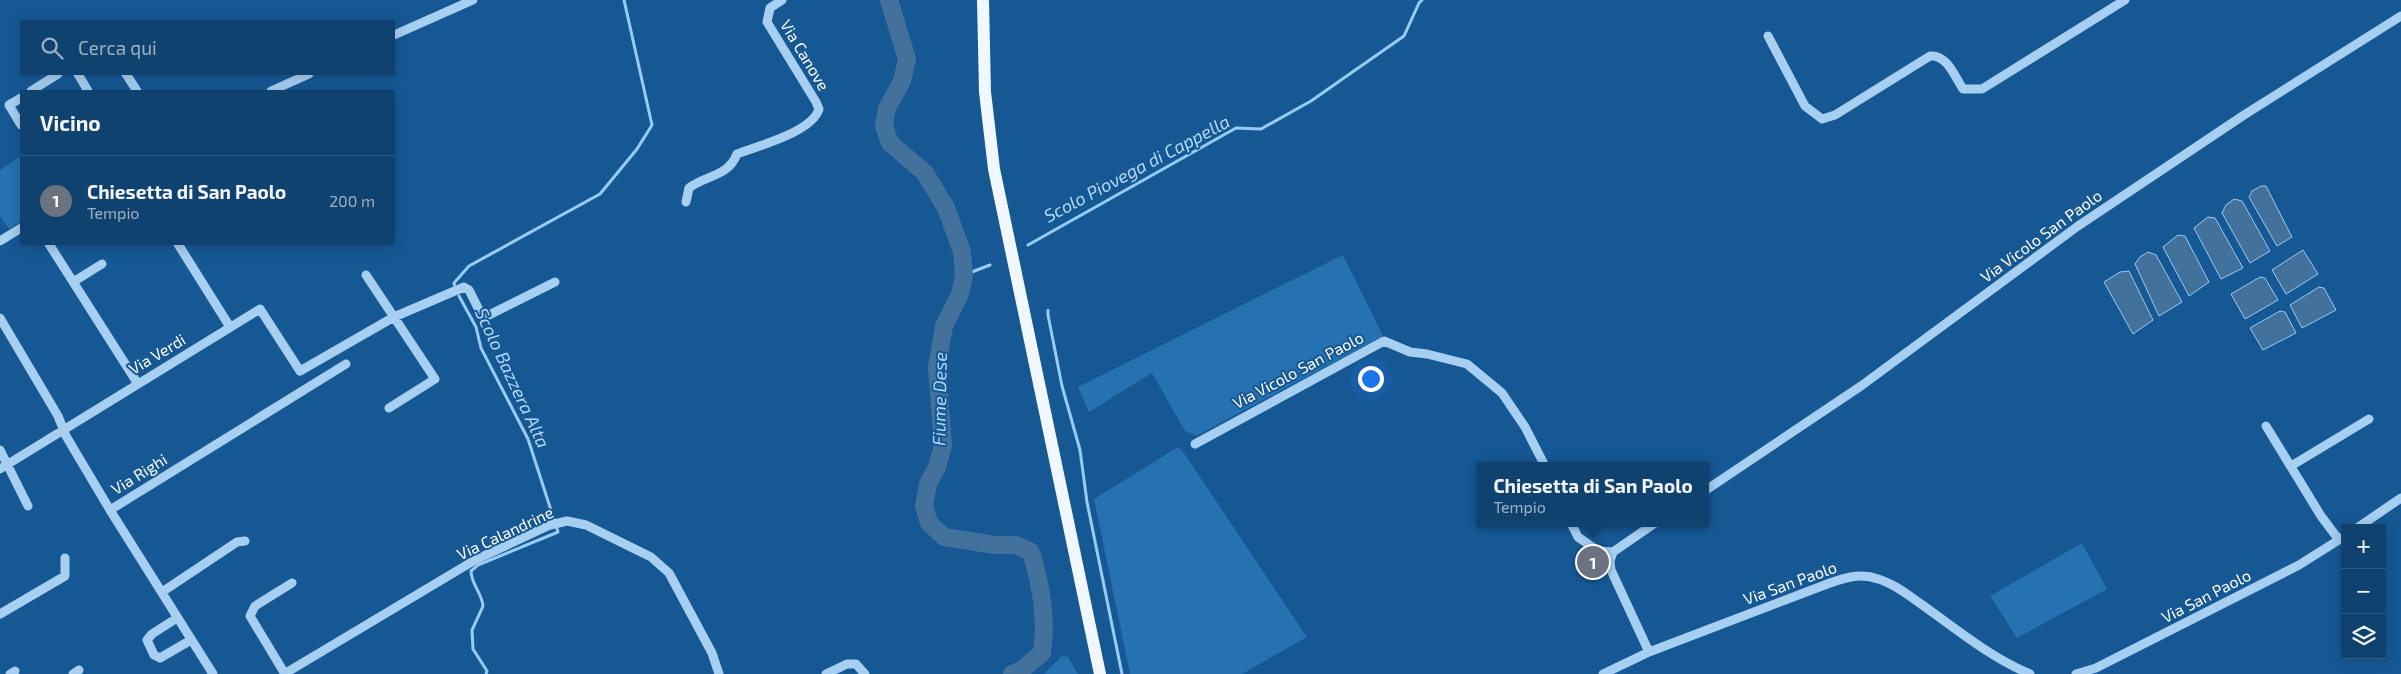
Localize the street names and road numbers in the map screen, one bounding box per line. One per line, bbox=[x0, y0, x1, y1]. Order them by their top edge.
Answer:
street label: Via Canove bbox=[777, 16, 834, 94]
street label: Via Vicolo San Paolo bbox=[1976, 185, 2105, 286]
street label: Via Vicolo San Paolo bbox=[1229, 327, 1366, 412]
street label: Via Verdi bbox=[125, 329, 189, 378]
street label: Via Righi bbox=[107, 449, 170, 498]
street label: Via Calandrine bbox=[454, 502, 556, 563]
street label: Via San Paolo bbox=[1741, 557, 1839, 608]
street label: Via San Paolo bbox=[2158, 565, 2254, 626]

